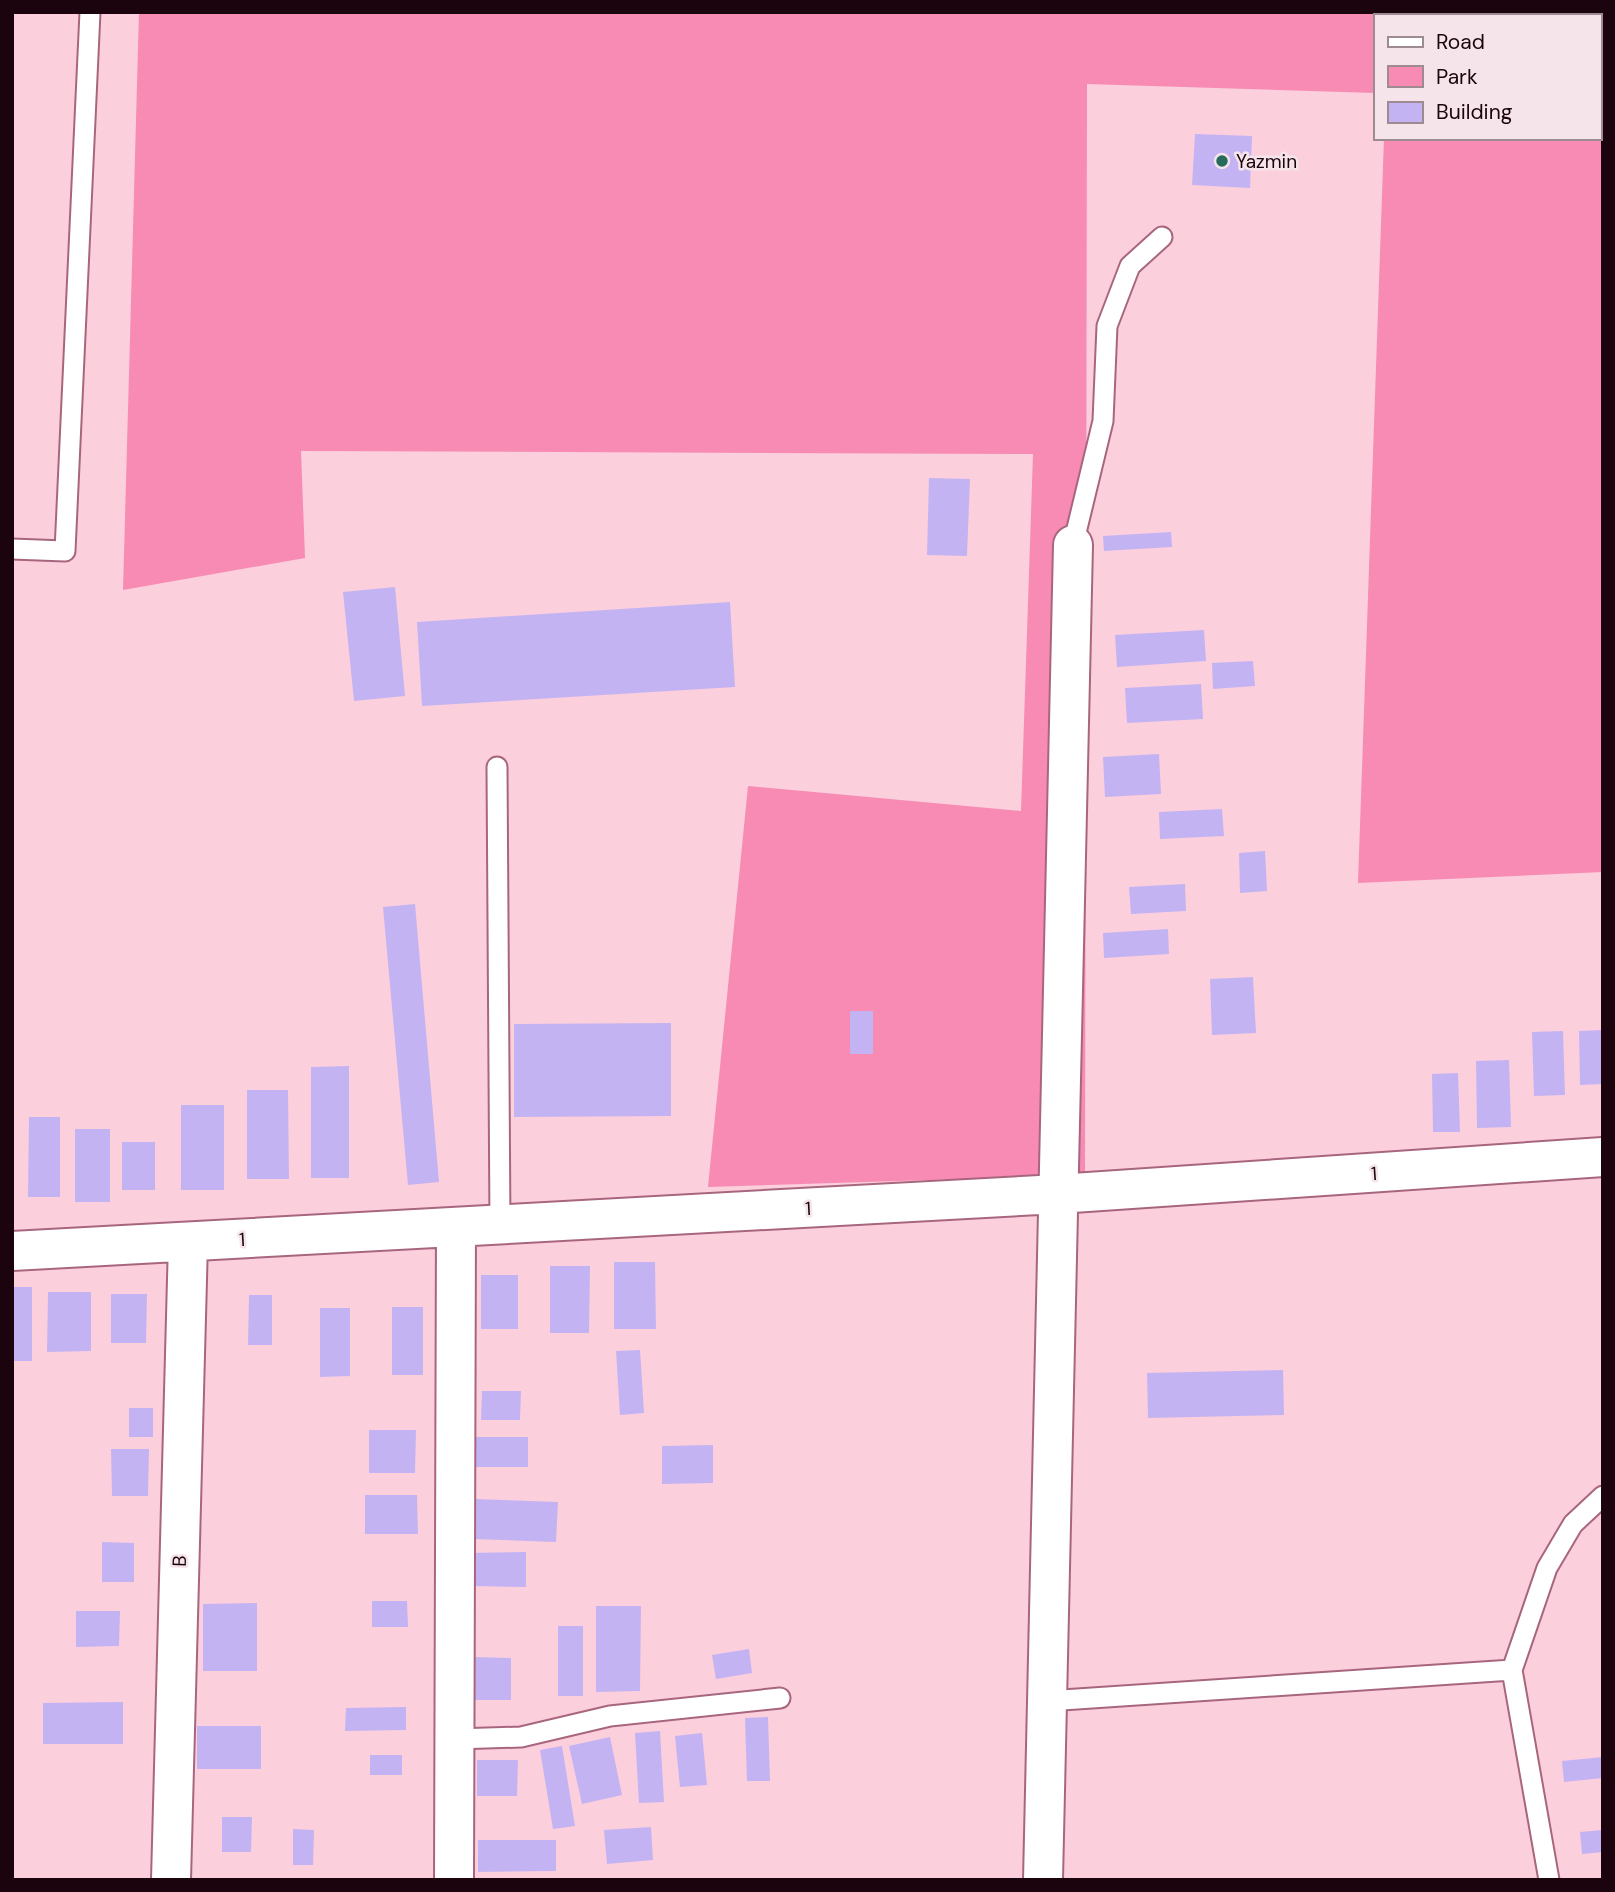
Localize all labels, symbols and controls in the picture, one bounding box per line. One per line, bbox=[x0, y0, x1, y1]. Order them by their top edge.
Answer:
legend bbox=[1374, 14, 1601, 140]
text: Road bbox=[1436, 28, 1485, 56]
text: Park bbox=[1436, 63, 1478, 91]
text: Building bbox=[1436, 98, 1513, 126]
place label: Yazmin bbox=[1236, 149, 1297, 174]
marker: Yazmin bbox=[1214, 153, 1230, 169]
street label: 1 bbox=[1370, 1161, 1378, 1186]
street label: 1 bbox=[804, 1196, 812, 1221]
street label: 1 bbox=[238, 1227, 246, 1252]
street label: B bbox=[167, 1555, 192, 1567]

